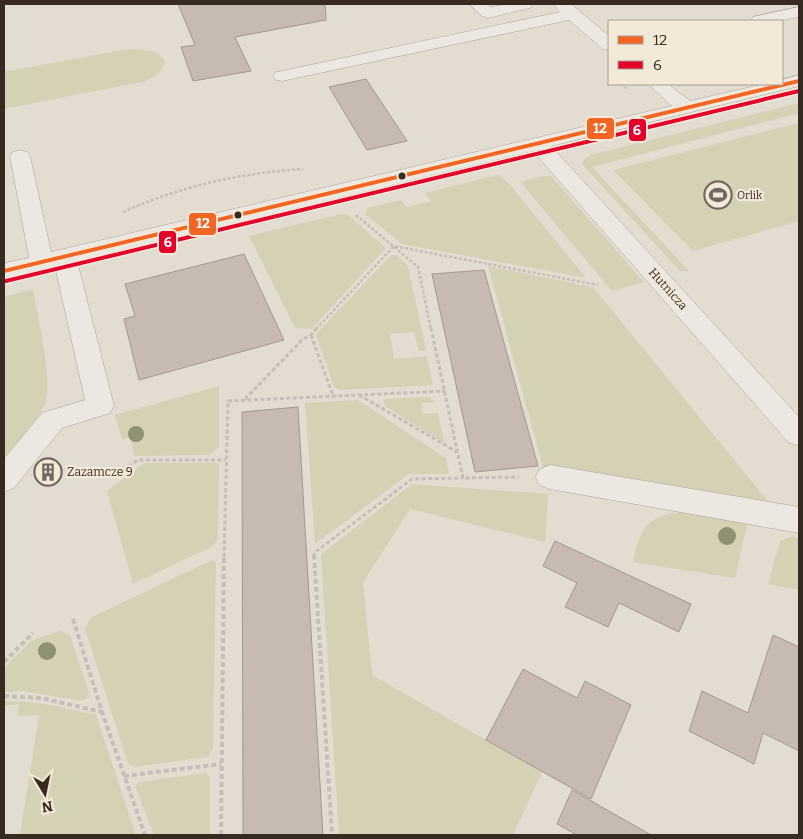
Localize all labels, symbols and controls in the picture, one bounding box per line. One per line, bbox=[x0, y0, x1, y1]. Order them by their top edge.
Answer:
legend bbox=[608, 20, 783, 85]
text: 12 bbox=[653, 31, 667, 49]
text: 6 bbox=[653, 56, 662, 74]
line badge: 12 bbox=[586, 117, 615, 140]
line badge: 6 bbox=[628, 118, 647, 142]
text: 12 bbox=[593, 120, 607, 137]
text: 6 bbox=[633, 122, 641, 139]
unlabelled marker bbox=[397, 171, 407, 181]
sports icon: Orlik bbox=[703, 180, 733, 210]
place label: Orlik bbox=[737, 189, 763, 202]
unlabelled marker bbox=[233, 210, 243, 220]
line badge: 12 bbox=[188, 212, 217, 236]
text: 12 bbox=[196, 215, 210, 232]
line badge: 6 bbox=[158, 230, 177, 254]
text: 6 bbox=[164, 234, 172, 251]
street label: Hutnicza bbox=[646, 265, 691, 313]
building icon: Zazamcze 9 bbox=[33, 457, 63, 487]
place label: Zazamcze 9 bbox=[67, 465, 133, 479]
north arrow bbox=[20, 769, 70, 819]
text: N bbox=[40, 797, 54, 816]

